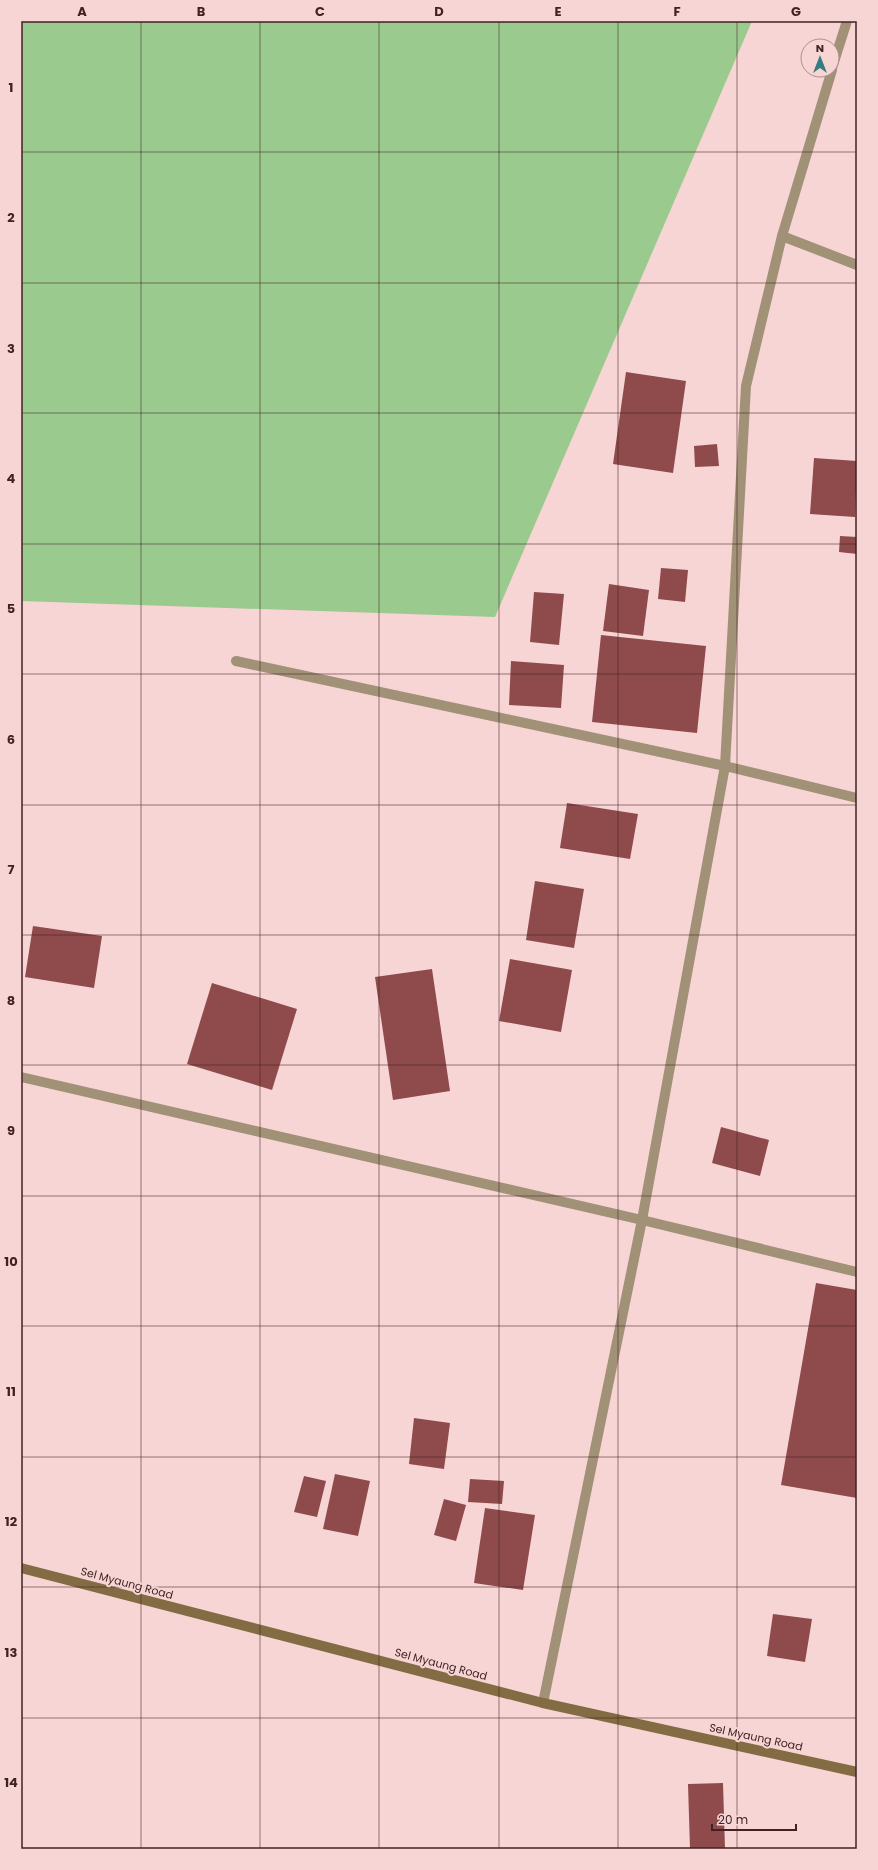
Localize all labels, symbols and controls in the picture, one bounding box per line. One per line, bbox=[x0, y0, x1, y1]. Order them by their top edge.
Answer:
text: A bbox=[77, 2, 87, 21]
text: B bbox=[197, 2, 206, 21]
text: C bbox=[315, 2, 325, 21]
text: D bbox=[434, 2, 444, 21]
text: E bbox=[554, 2, 562, 21]
text: F bbox=[673, 2, 681, 21]
text: G bbox=[791, 2, 801, 21]
north arrow bbox=[800, 38, 840, 78]
text: N bbox=[816, 40, 824, 56]
text: 1 bbox=[9, 78, 13, 97]
text: 2 bbox=[7, 208, 15, 227]
text: 3 bbox=[7, 339, 15, 358]
text: 4 bbox=[7, 469, 16, 488]
text: 5 bbox=[7, 599, 15, 618]
text: 6 bbox=[7, 730, 15, 749]
text: 7 bbox=[8, 860, 15, 879]
text: 8 bbox=[7, 991, 15, 1010]
text: 9 bbox=[7, 1121, 15, 1140]
text: 10 bbox=[4, 1252, 18, 1271]
text: 11 bbox=[6, 1382, 16, 1401]
text: 12 bbox=[5, 1512, 18, 1531]
street label: Sel Myaung Road bbox=[79, 1563, 175, 1603]
text: 13 bbox=[5, 1643, 18, 1662]
street label: Sel Myaung Road bbox=[393, 1644, 489, 1684]
street label: Sel Myaung Road bbox=[708, 1719, 804, 1755]
text: 14 bbox=[4, 1773, 18, 1792]
scale bar bbox=[712, 1806, 796, 1832]
text: 20 m bbox=[718, 1811, 748, 1828]

